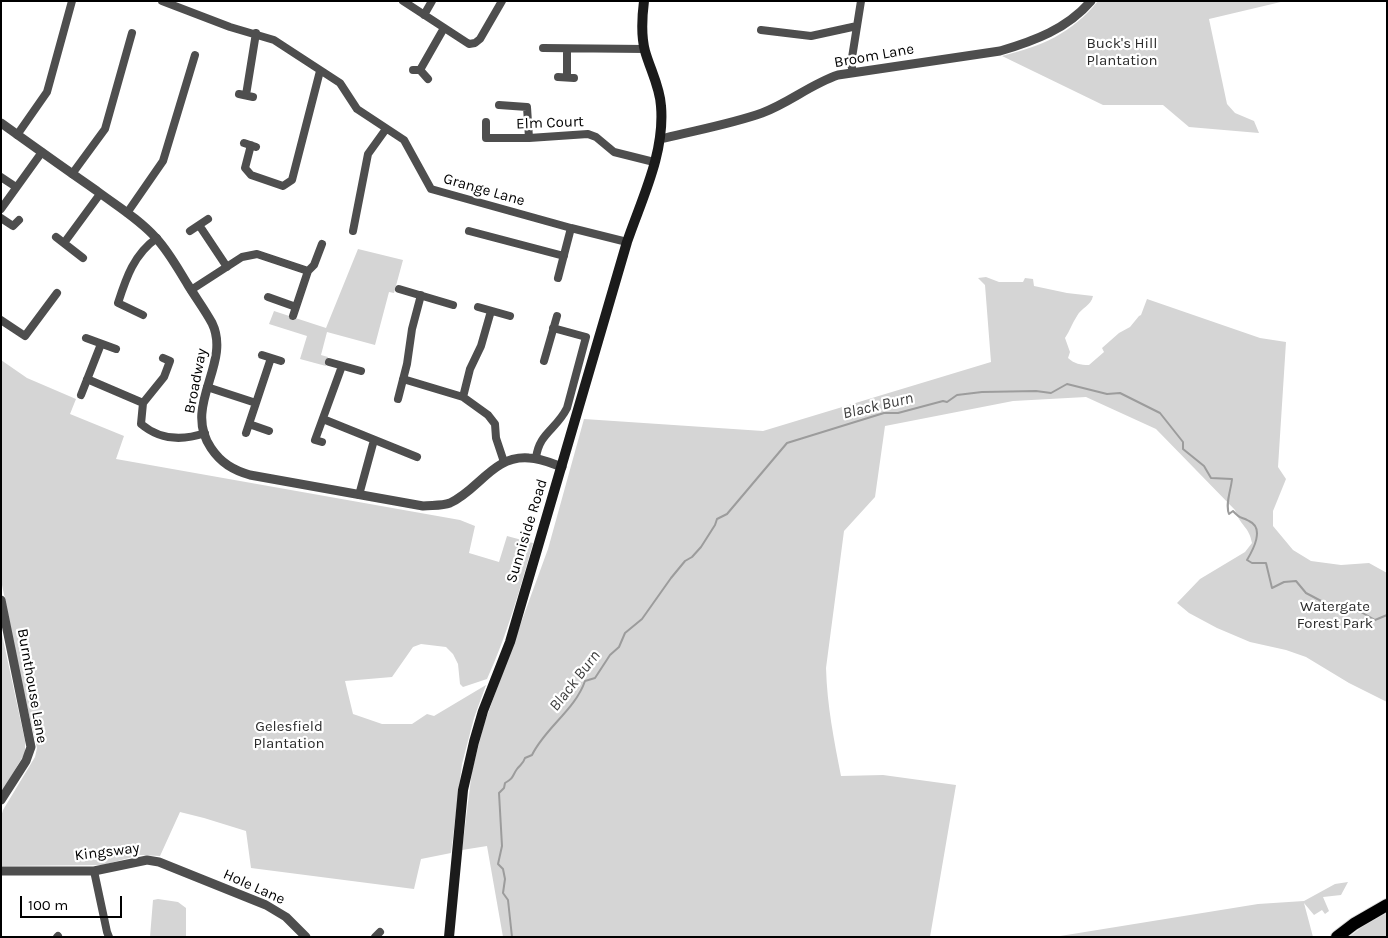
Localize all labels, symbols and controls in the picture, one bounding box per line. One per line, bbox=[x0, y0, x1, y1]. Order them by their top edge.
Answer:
park label: Buck's Hill Plantation bbox=[1086, 35, 1158, 70]
street label: Broom Lane bbox=[833, 40, 915, 72]
street label: Elm Court bbox=[516, 113, 584, 133]
street label: Grange Lane bbox=[441, 170, 527, 210]
street label: Broadway bbox=[181, 347, 211, 415]
water label: Black Burn bbox=[841, 389, 915, 423]
street label: Sunniside Road bbox=[503, 477, 551, 585]
park label: Watergate Forest Park bbox=[1297, 598, 1373, 633]
street label: Burnthouse Lane bbox=[13, 627, 51, 745]
water label: Black Burn bbox=[545, 647, 605, 715]
park label: Gelesfield Plantation bbox=[253, 718, 325, 753]
street label: Kingsway bbox=[74, 839, 140, 865]
street label: Hole Lane bbox=[220, 865, 288, 909]
scale bar bbox=[22, 886, 125, 918]
text: 100 m bbox=[28, 896, 68, 914]

